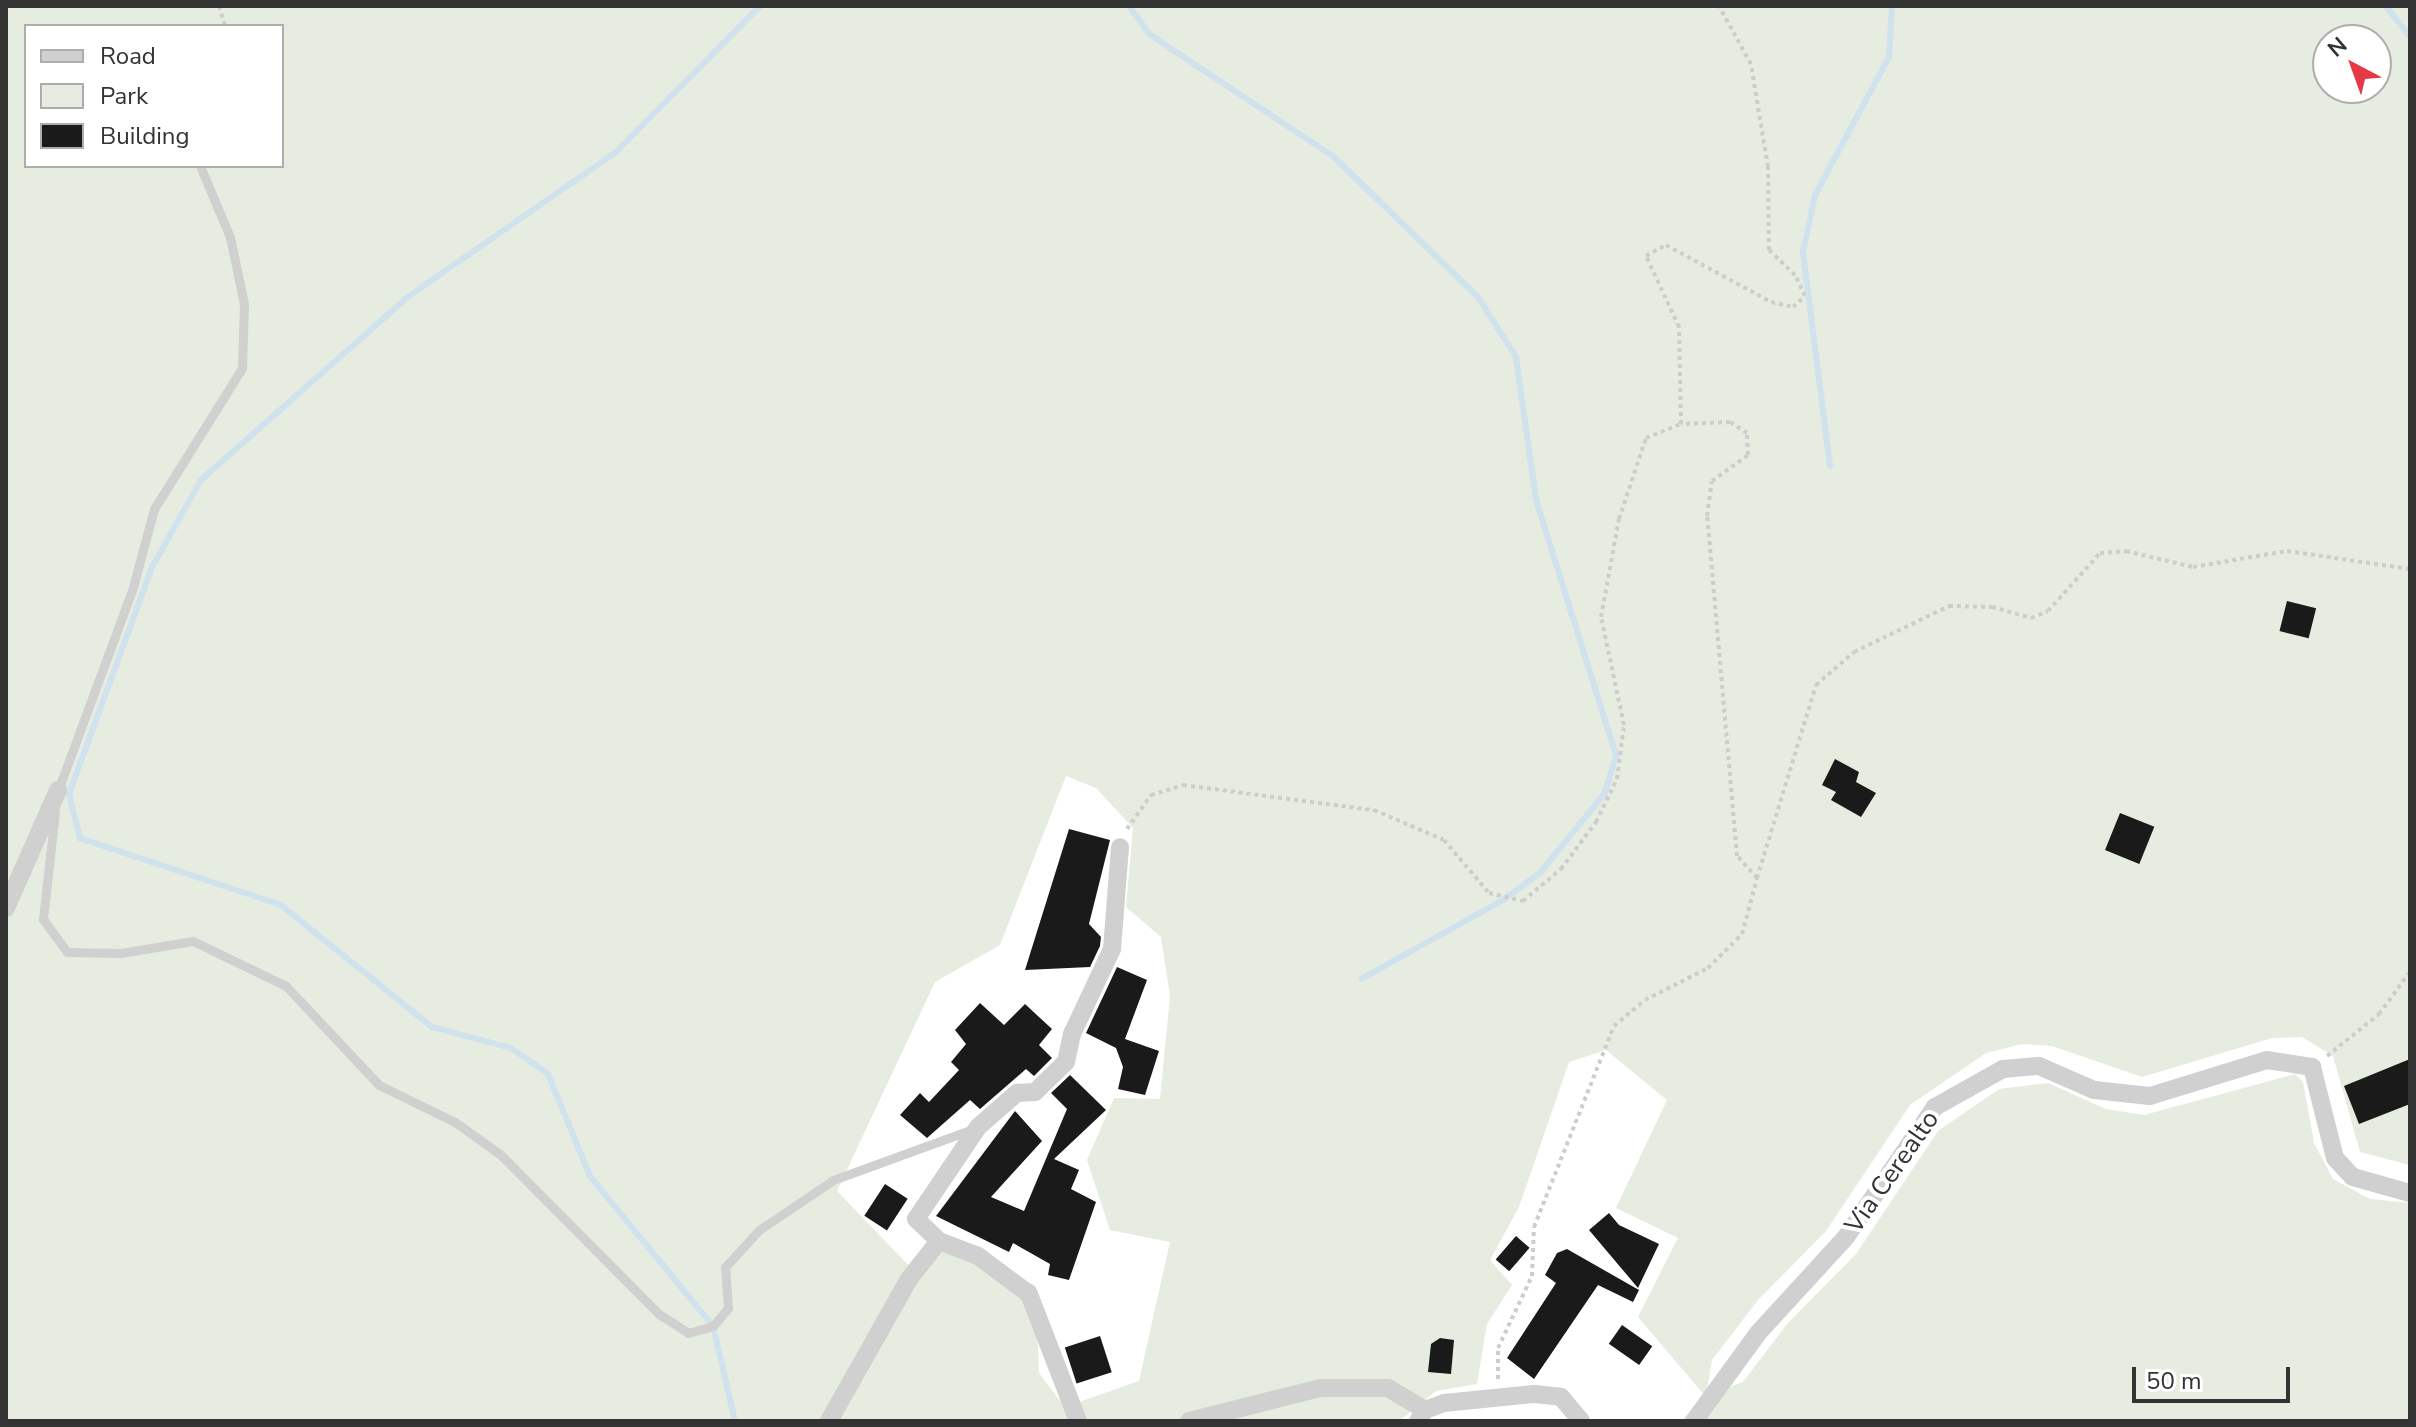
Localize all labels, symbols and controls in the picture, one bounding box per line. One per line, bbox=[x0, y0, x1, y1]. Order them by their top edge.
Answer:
legend bbox=[24, 24, 284, 168]
north arrow bbox=[2312, 24, 2392, 104]
text: N bbox=[2322, 31, 2354, 64]
text: Road bbox=[100, 40, 156, 72]
text: Park bbox=[100, 80, 148, 112]
text: Building bbox=[100, 120, 190, 152]
street label: Via Cerealto bbox=[1838, 1105, 1946, 1239]
scale bar bbox=[2136, 1351, 2294, 1401]
text: 50 m bbox=[2146, 1365, 2202, 1397]

